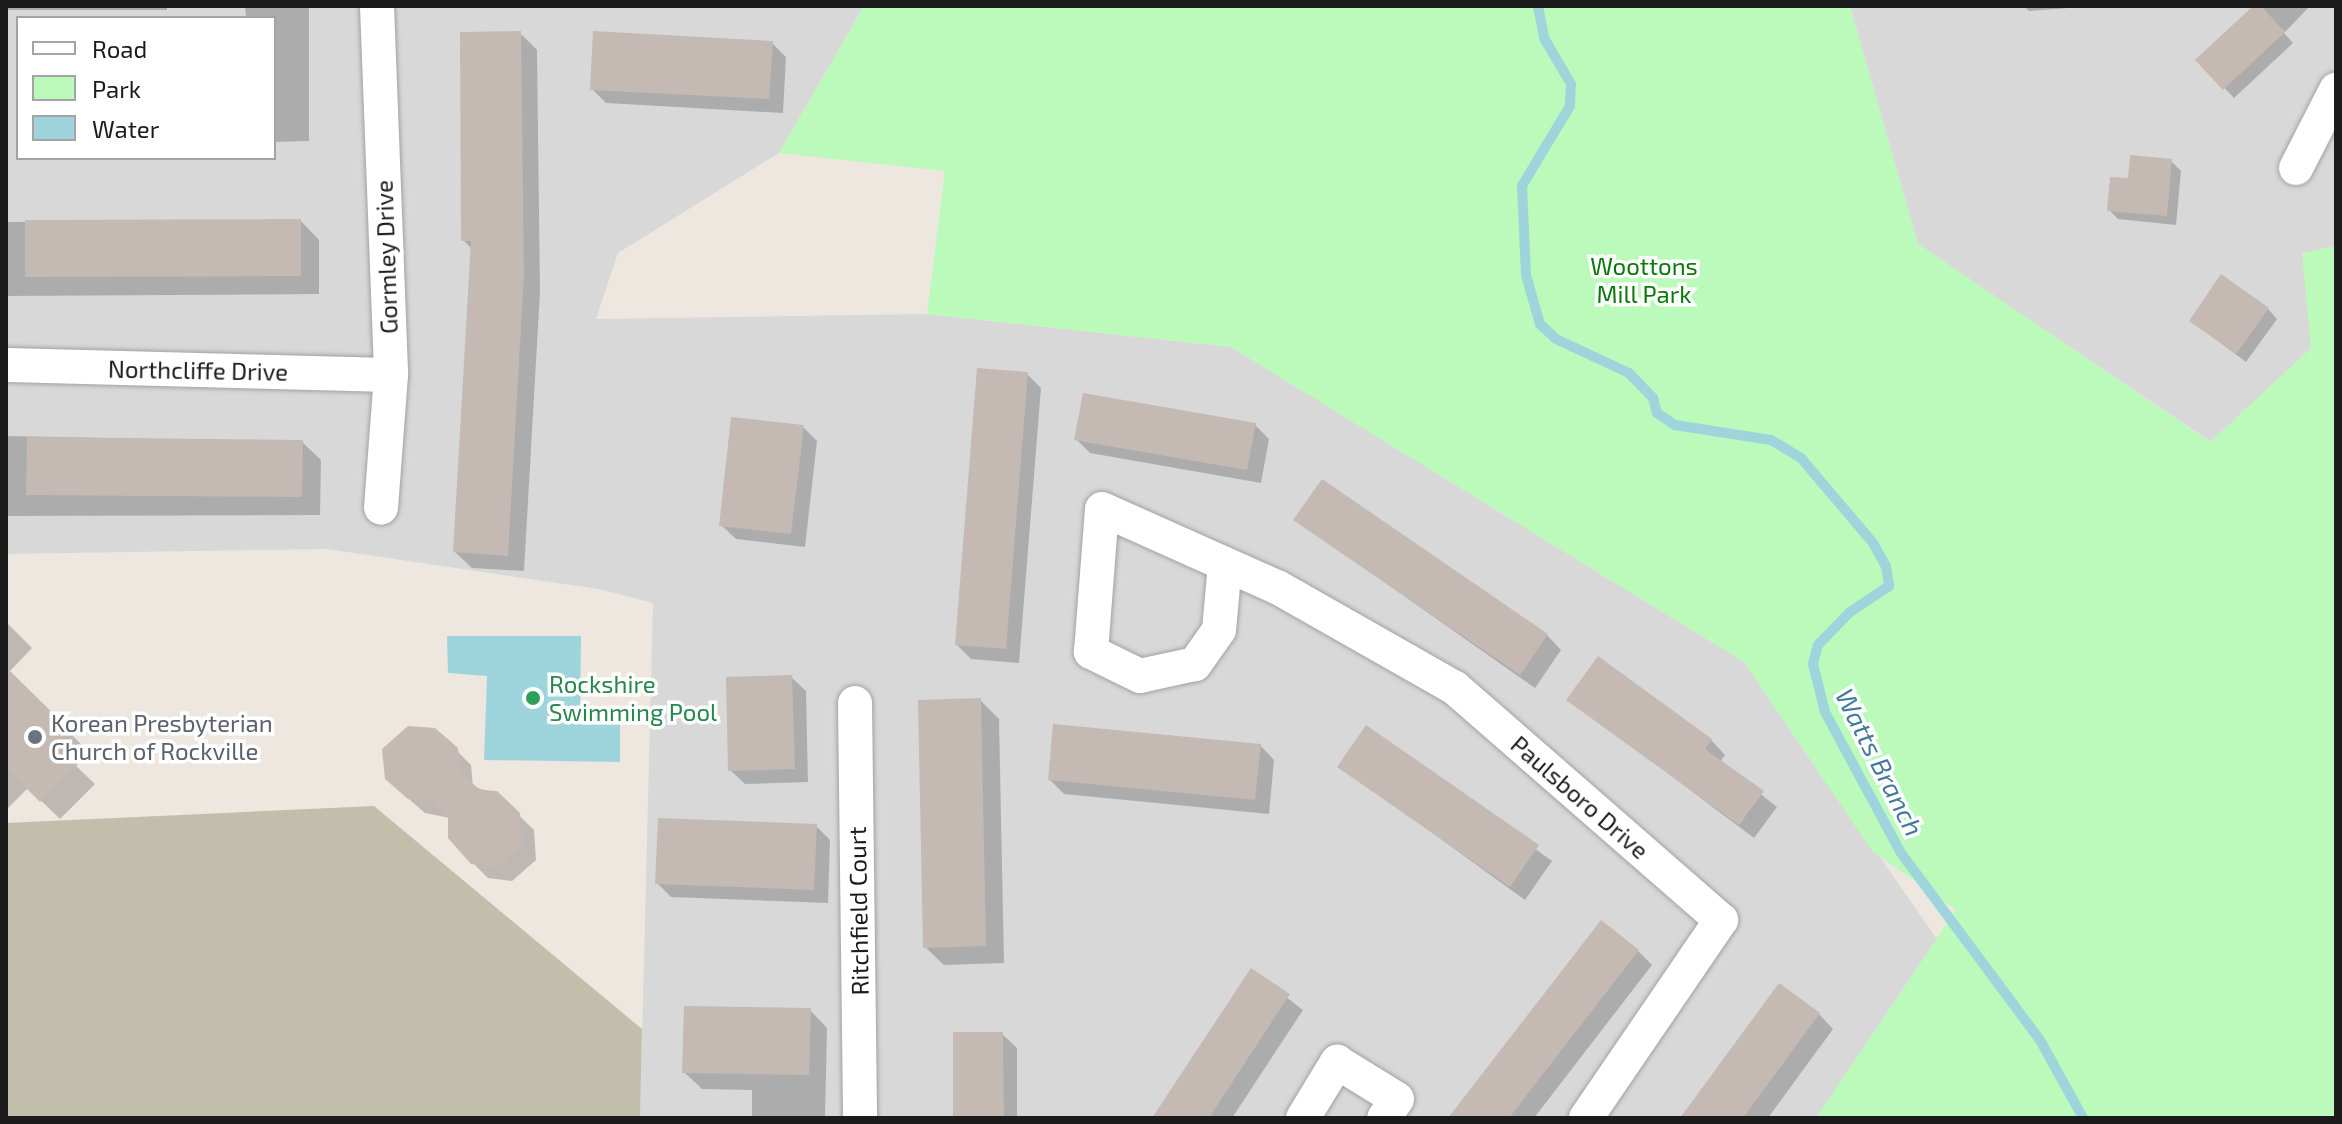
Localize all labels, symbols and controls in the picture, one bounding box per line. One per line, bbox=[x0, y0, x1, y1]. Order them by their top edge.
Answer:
legend bbox=[16, 16, 276, 160]
text: Road bbox=[92, 34, 147, 63]
text: Park bbox=[92, 74, 141, 103]
text: Water bbox=[92, 114, 159, 143]
street label: Gormley Drive bbox=[369, 179, 403, 335]
park label: Woottons Mill Park bbox=[1590, 252, 1698, 308]
street label: Northcliffe Drive bbox=[108, 354, 288, 386]
place label: Rockshire Swimming Pool bbox=[549, 670, 717, 726]
water label: Watts Branch bbox=[1830, 683, 1930, 841]
marker: Rockshire Swimming Pool bbox=[524, 689, 542, 707]
place label: Korean Presbyterian Church of Rockville bbox=[51, 709, 273, 765]
marker: Korean Presbyterian Church of Rockville bbox=[26, 728, 44, 746]
street label: Paulsboro Drive bbox=[1505, 729, 1655, 865]
street label: Ritchfield Court bbox=[842, 826, 874, 996]

